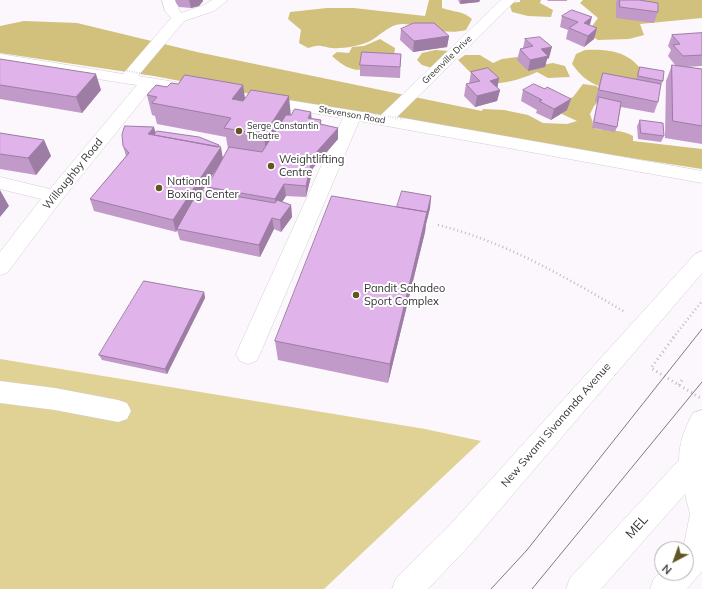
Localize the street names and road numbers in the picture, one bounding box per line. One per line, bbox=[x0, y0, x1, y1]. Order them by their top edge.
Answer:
street label: Greenville Drive bbox=[420, 34, 474, 86]
street label: Stevenson Road bbox=[318, 104, 386, 126]
street label: Willoughby Road bbox=[40, 136, 106, 212]
street label: New Swami Sivananda Avenue bbox=[498, 360, 614, 490]
street label: MEL bbox=[623, 512, 651, 542]

